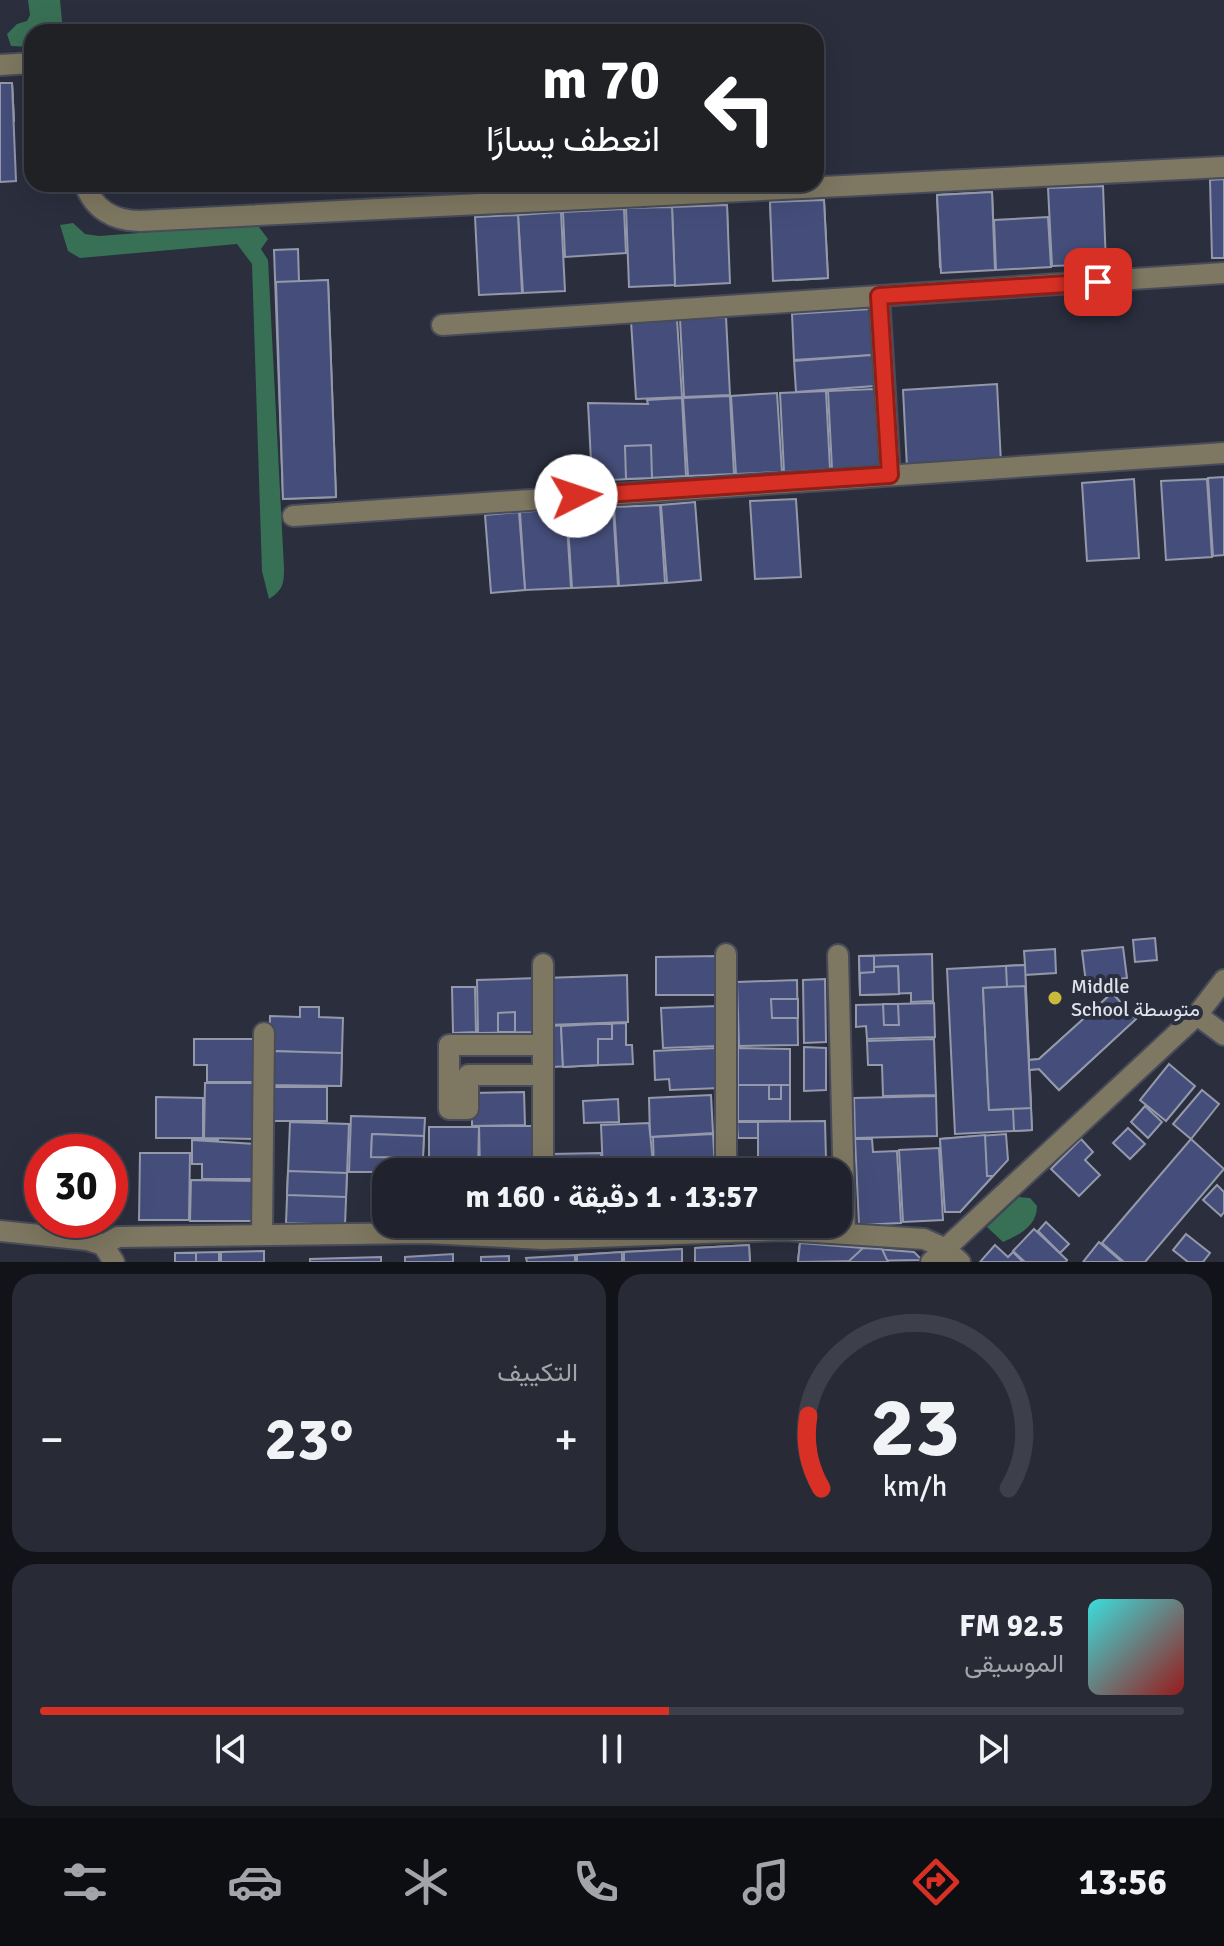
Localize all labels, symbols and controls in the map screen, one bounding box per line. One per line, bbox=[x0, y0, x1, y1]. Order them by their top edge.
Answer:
text: 70 m bbox=[542, 45, 660, 114]
icon: left bbox=[688, 56, 792, 160]
text: انعطف يسارًا bbox=[486, 117, 660, 162]
pin bbox=[1064, 248, 1132, 316]
icon: arrive bbox=[1076, 260, 1120, 304]
position arrow bbox=[534, 454, 618, 538]
place label: Middle School متوسطة bbox=[1071, 974, 1200, 1022]
marker: Middle School متوسطة bbox=[1046, 989, 1064, 1007]
speed limit sign: 30 bbox=[24, 1134, 128, 1238]
text: 13:57 · 1 دقيقة · 160 m bbox=[466, 1179, 758, 1216]
text: التكييف bbox=[497, 1357, 578, 1389]
text: 23 bbox=[870, 1377, 960, 1479]
text: 23° bbox=[265, 1403, 353, 1477]
text: − bbox=[40, 1413, 64, 1467]
text: + bbox=[554, 1413, 578, 1467]
text: km/h bbox=[883, 1469, 947, 1504]
text: 92.5 FM bbox=[959, 1608, 1064, 1645]
text: الموسيقى bbox=[964, 1648, 1064, 1680]
icon: previous bbox=[209, 1727, 253, 1771]
icon: pause bbox=[590, 1727, 634, 1771]
icon: next bbox=[971, 1727, 1015, 1771]
icon: filters bbox=[57, 1854, 113, 1910]
icon: car bbox=[227, 1854, 283, 1910]
icon: climate bbox=[398, 1854, 454, 1910]
icon: phone bbox=[568, 1854, 624, 1910]
icon: music bbox=[738, 1854, 794, 1910]
icon: directions bbox=[908, 1854, 964, 1910]
text: 13:56 bbox=[1079, 1860, 1167, 1905]

